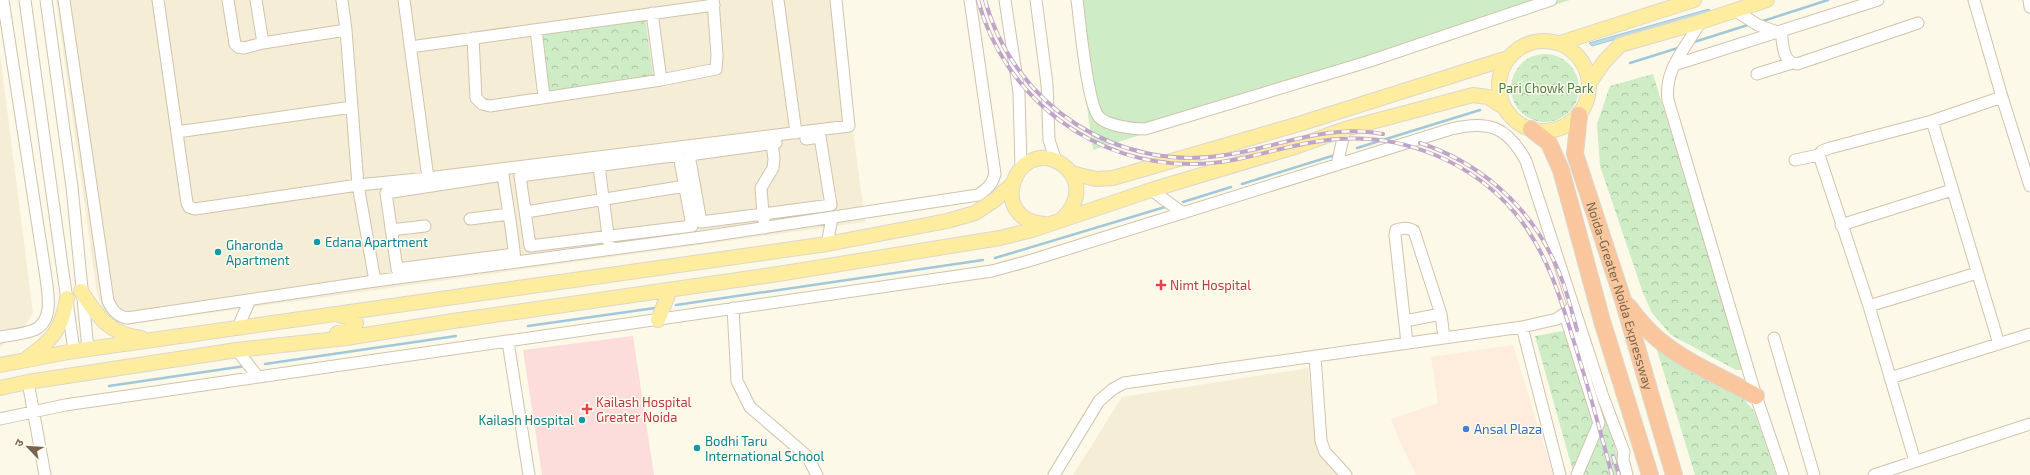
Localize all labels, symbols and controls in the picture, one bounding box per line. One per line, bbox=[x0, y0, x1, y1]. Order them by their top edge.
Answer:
park label: Pari Chowk Park bbox=[1498, 80, 1594, 96]
street label: Noida-Greater Noida Expressway bbox=[1583, 200, 1657, 392]
place label: Edana Apartment bbox=[325, 234, 428, 250]
place label: Gharonda Apartment bbox=[226, 237, 290, 268]
marker: Edana Apartment bbox=[312, 237, 322, 247]
marker: Gharonda Apartment bbox=[213, 247, 223, 257]
place label: Nimt Hospital bbox=[1170, 277, 1251, 293]
marker: Nimt Hospital bbox=[1155, 279, 1167, 291]
place label: Kailash Hospital Greater Noida bbox=[596, 394, 692, 425]
marker: Kailash Hospital Greater Noida bbox=[581, 403, 593, 415]
place label: Kailash Hospital bbox=[479, 412, 574, 428]
marker: Kailash Hospital bbox=[577, 415, 587, 425]
place label: Ansal Plaza bbox=[1474, 421, 1542, 437]
marker: Ansal Plaza bbox=[1461, 424, 1471, 434]
north arrow bbox=[8, 427, 48, 467]
place label: Bodhi Taru International School bbox=[705, 433, 824, 464]
text: उ bbox=[11, 436, 26, 448]
marker: Bodhi Taru International School bbox=[692, 443, 702, 453]

